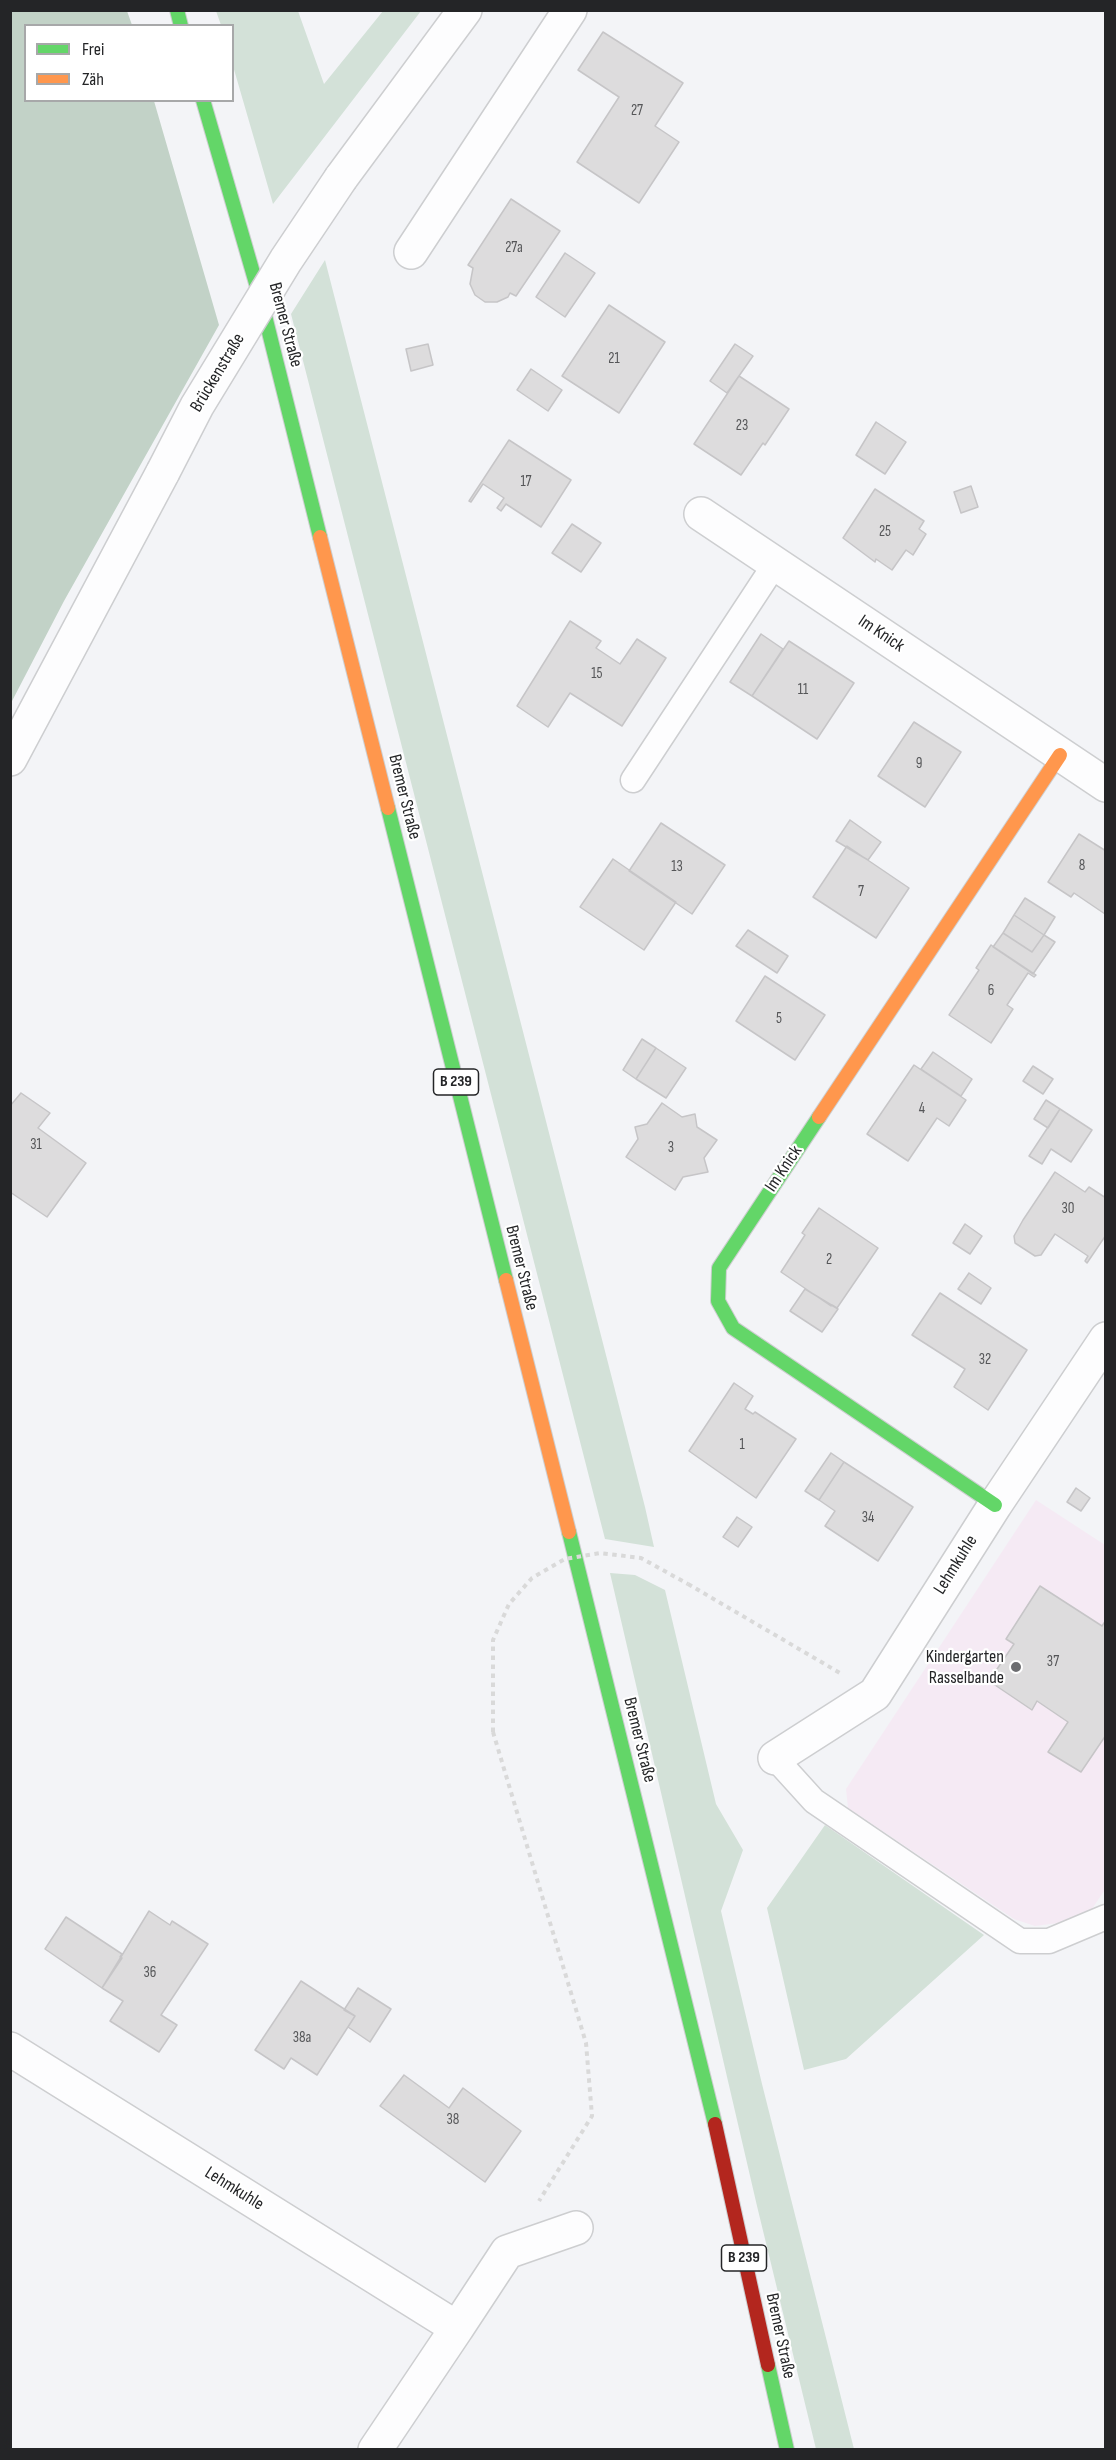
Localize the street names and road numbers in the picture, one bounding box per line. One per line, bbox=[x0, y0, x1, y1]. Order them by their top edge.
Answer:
street label: Bremer Straße bbox=[263, 280, 307, 370]
street label: Brückenstraße bbox=[186, 330, 250, 416]
street label: Im Knick bbox=[854, 611, 908, 657]
street label: Bremer Straße bbox=[383, 752, 425, 842]
road number: B 239 bbox=[434, 1069, 478, 1095]
street label: Im Knick bbox=[761, 1142, 807, 1196]
street label: Bremer Straße bbox=[500, 1223, 542, 1313]
street label: Lehmkuhle bbox=[929, 1531, 983, 1599]
street label: Bremer Straße bbox=[618, 1695, 660, 1785]
street label: Lehmkuhle bbox=[200, 2162, 268, 2216]
road number: B 239 bbox=[722, 2245, 766, 2271]
street label: Bremer Straße bbox=[760, 2291, 800, 2381]

